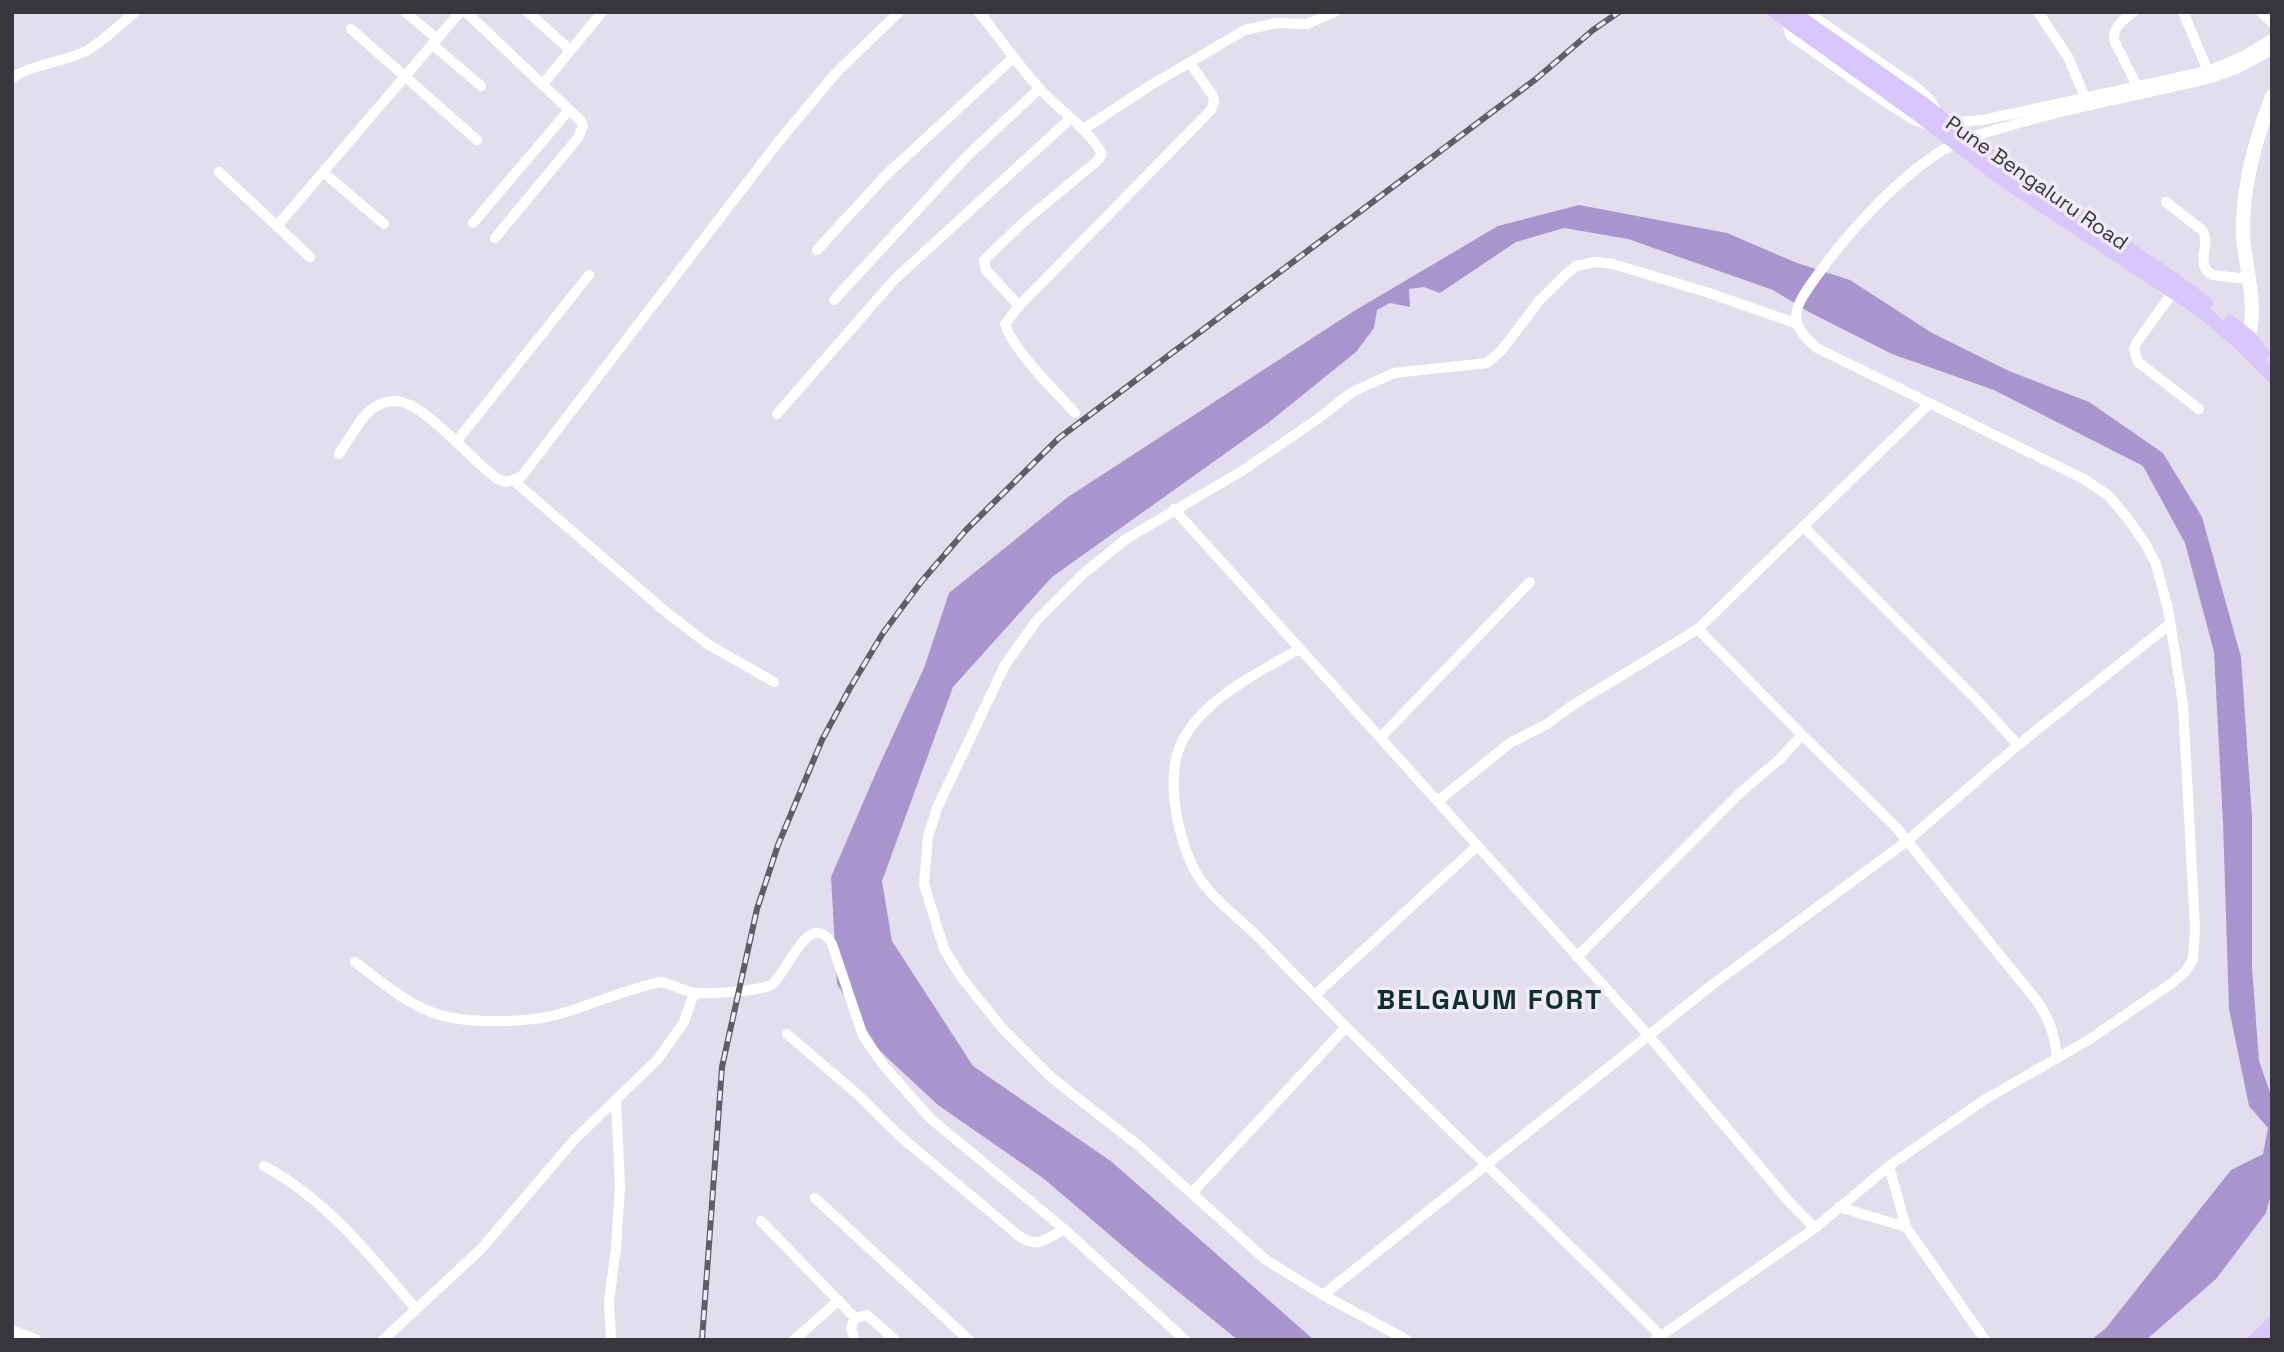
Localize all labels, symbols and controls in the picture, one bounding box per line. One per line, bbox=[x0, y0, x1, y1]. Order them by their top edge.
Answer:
street label: Pune Bengaluru Road bbox=[1940, 112, 2132, 256]
district label: BELGAUM FORT bbox=[1378, 984, 1602, 1018]

